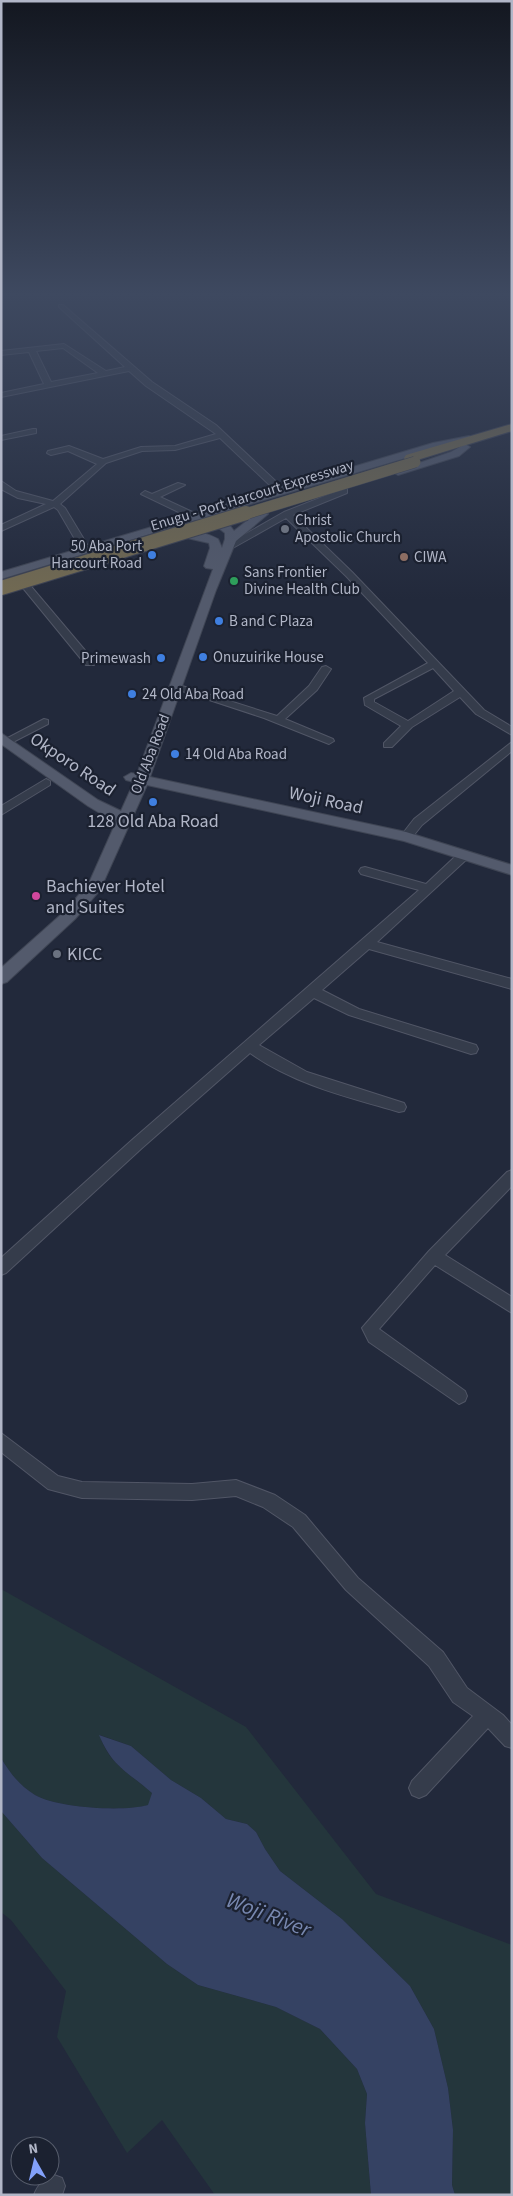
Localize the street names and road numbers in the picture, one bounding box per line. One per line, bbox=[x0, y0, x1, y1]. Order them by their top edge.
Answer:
street label: Enugu - Port Harcourt Expressway bbox=[148, 455, 356, 536]
street label: Old Aba Road bbox=[126, 711, 175, 797]
street label: Okporo Road bbox=[25, 726, 121, 802]
street label: Woji Road bbox=[287, 780, 365, 821]

